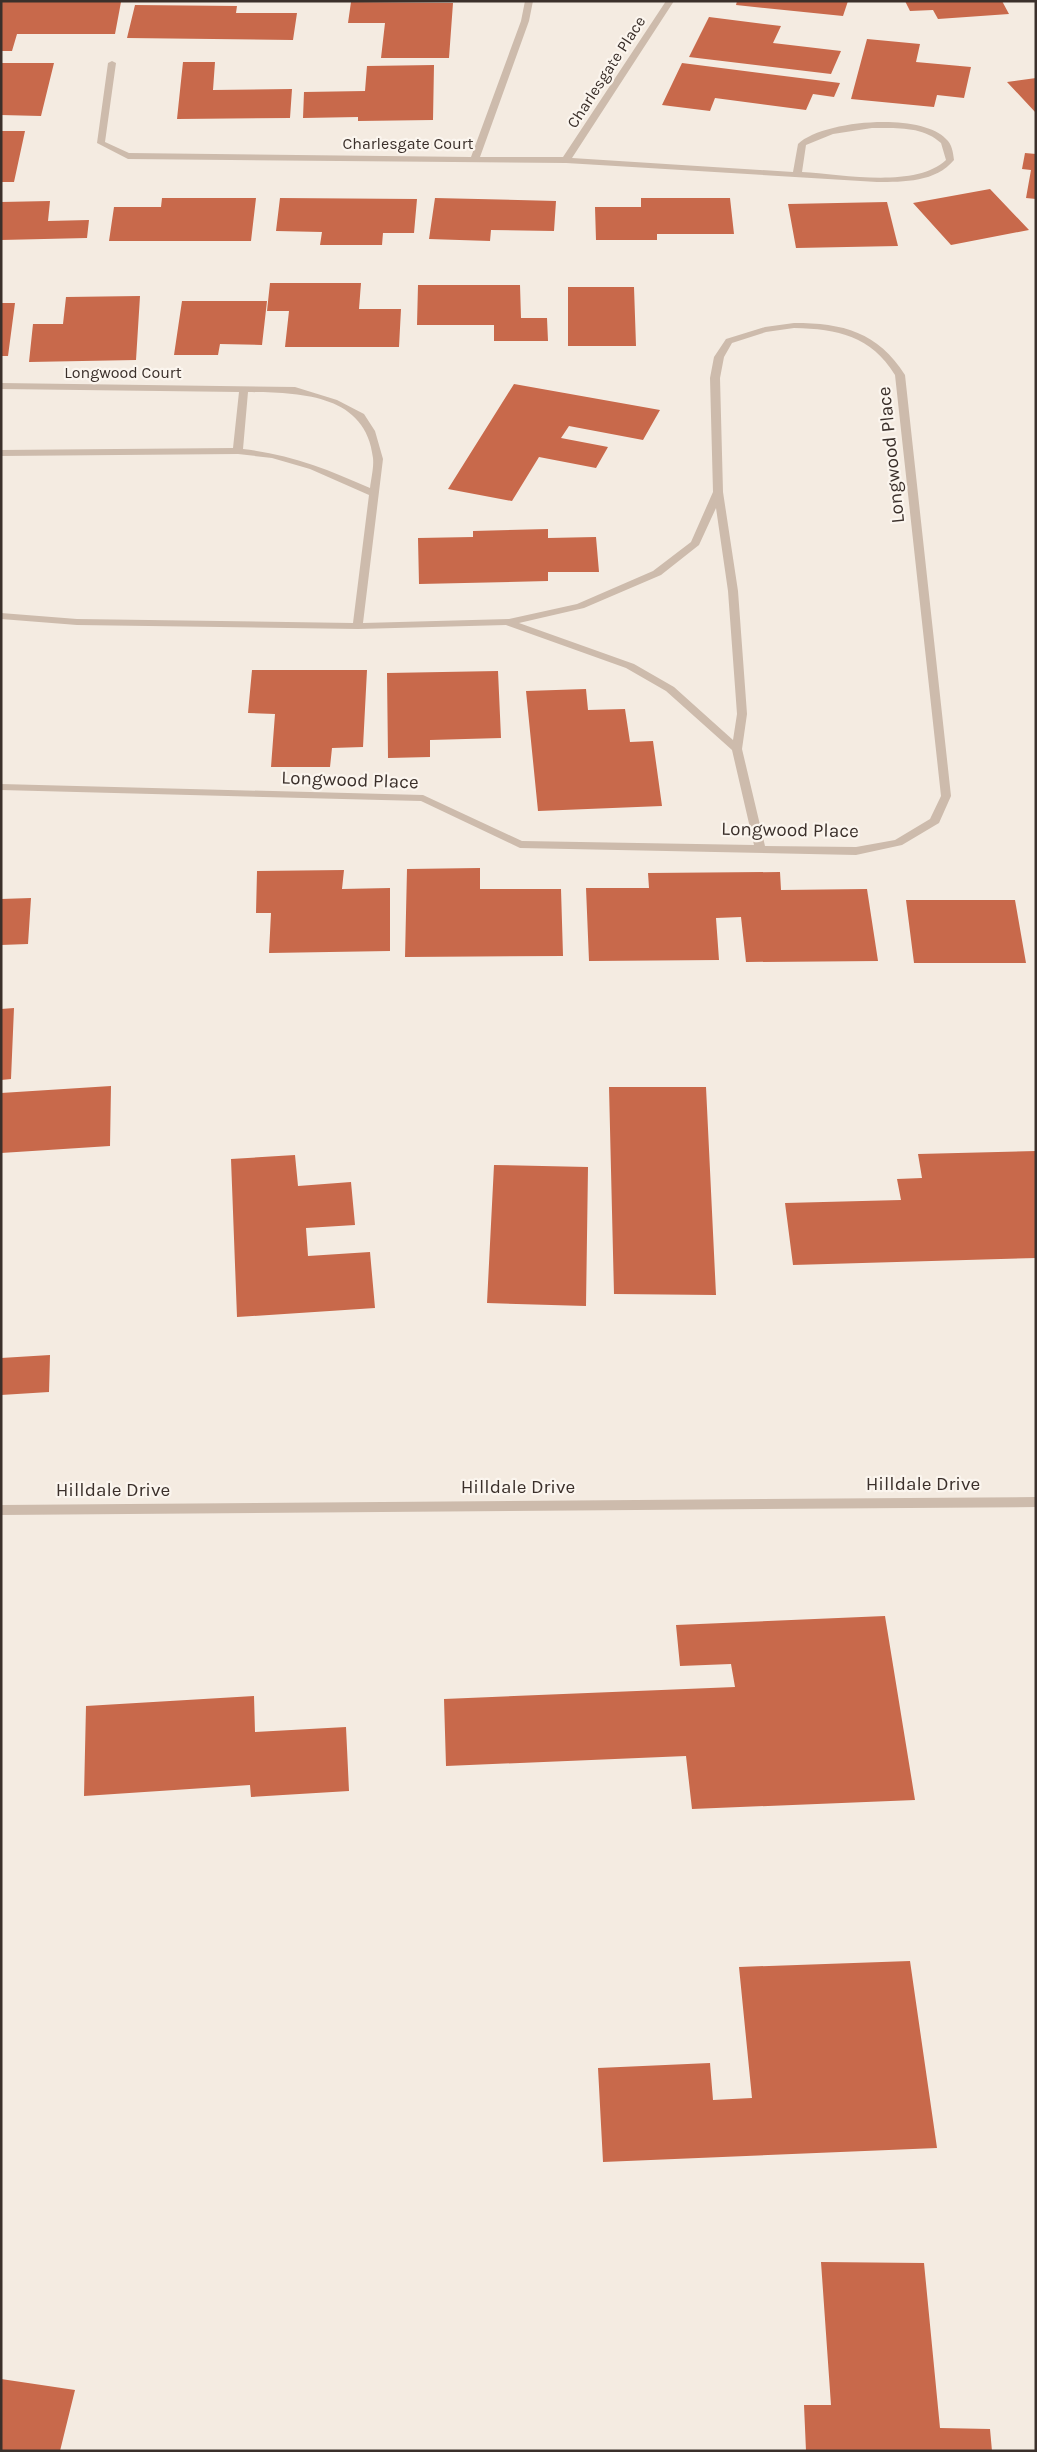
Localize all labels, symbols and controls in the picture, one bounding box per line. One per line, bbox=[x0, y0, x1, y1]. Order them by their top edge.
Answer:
street label: Charlesgate Place bbox=[563, 12, 649, 132]
street label: Charlesgate Court bbox=[342, 134, 474, 153]
street label: Longwood Court bbox=[64, 363, 182, 382]
street label: Longwood Place bbox=[873, 385, 909, 525]
street label: Longwood Place bbox=[281, 767, 419, 793]
street label: Longwood Place bbox=[721, 818, 859, 842]
street label: Hilldale Drive bbox=[866, 1473, 980, 1495]
street label: Hilldale Drive bbox=[461, 1476, 575, 1498]
street label: Hilldale Drive bbox=[56, 1479, 170, 1501]

